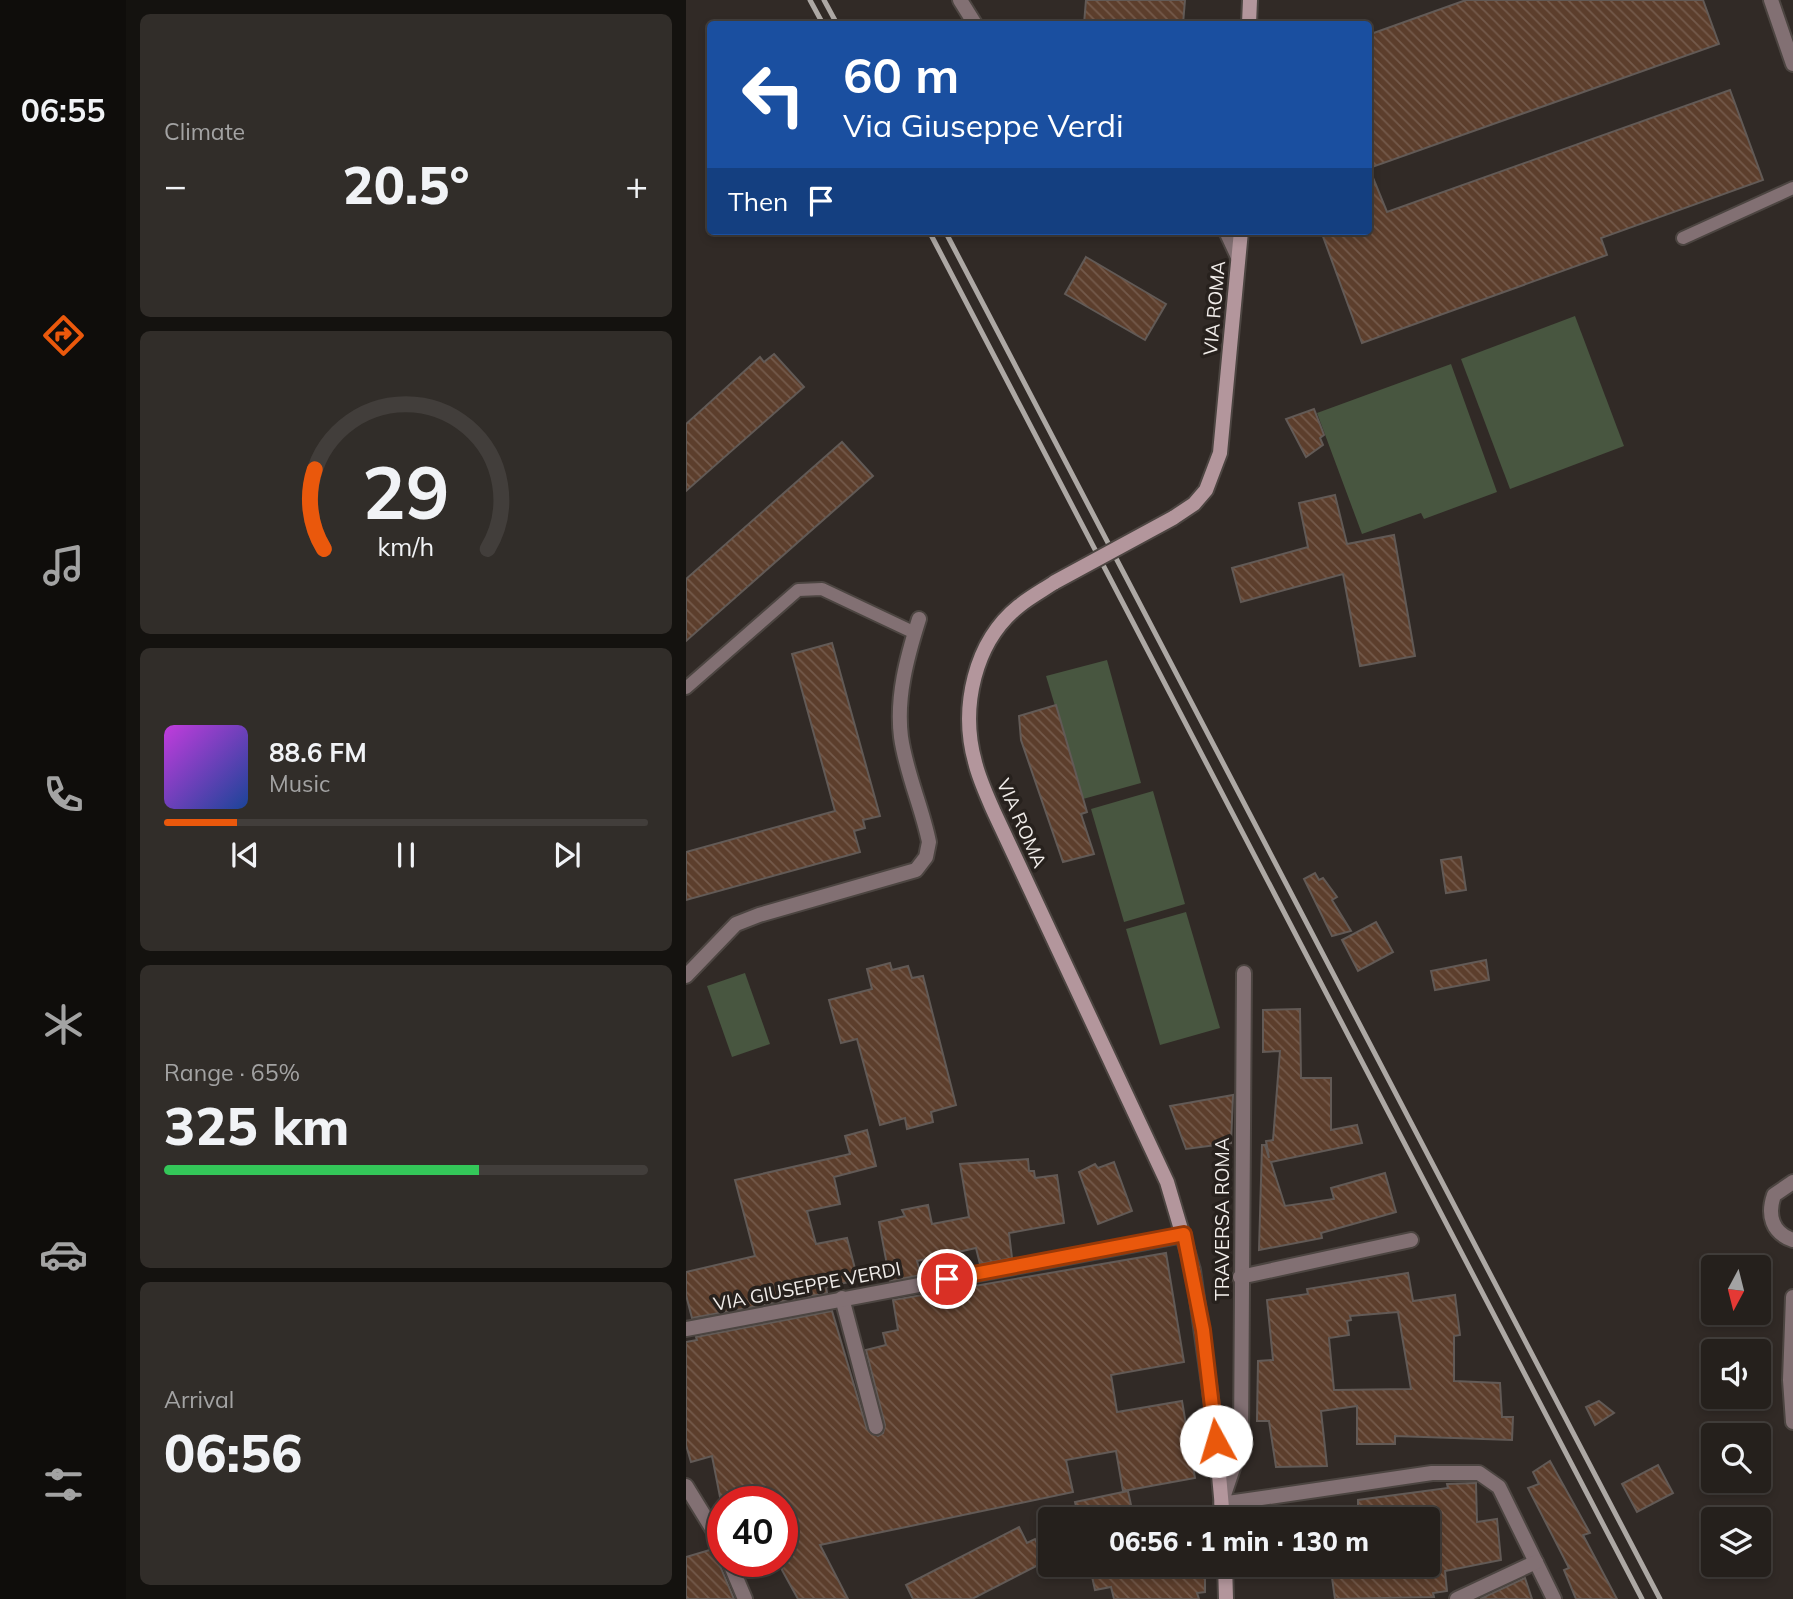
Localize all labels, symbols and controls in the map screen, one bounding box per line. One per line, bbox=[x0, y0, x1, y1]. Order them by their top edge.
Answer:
text: 60 m bbox=[843, 44, 959, 105]
icon: left bbox=[728, 49, 819, 140]
text: 06:55 bbox=[21, 90, 105, 130]
text: Via Giuseppe Verdi bbox=[843, 105, 1124, 145]
text: Climate bbox=[164, 117, 245, 146]
text: 20.5° bbox=[342, 152, 470, 217]
text: − bbox=[164, 161, 187, 209]
text: + bbox=[625, 161, 648, 209]
icon: arrive bbox=[802, 182, 840, 220]
text: Then bbox=[728, 185, 788, 218]
street label: VIA ROMA bbox=[1198, 260, 1230, 356]
icon: directions bbox=[39, 311, 88, 360]
text: 29 bbox=[362, 446, 450, 537]
text: km/h bbox=[378, 530, 434, 561]
icon: music bbox=[39, 541, 88, 590]
text: 88.6 FM bbox=[269, 736, 367, 769]
text: Music bbox=[269, 769, 330, 798]
icon: phone bbox=[39, 770, 88, 819]
street label: VIA ROMA bbox=[992, 775, 1052, 871]
icon: previous bbox=[226, 836, 264, 874]
icon: pause bbox=[387, 836, 425, 874]
icon: next bbox=[548, 836, 586, 874]
icon: climate bbox=[39, 1000, 88, 1049]
text: Range · 65% bbox=[164, 1058, 300, 1087]
text: 325 km bbox=[164, 1093, 349, 1158]
street label: TRAVERSA ROMA bbox=[1210, 1137, 1234, 1301]
icon: car bbox=[39, 1230, 88, 1279]
pin bbox=[917, 1249, 977, 1309]
north arrow bbox=[1701, 1255, 1771, 1325]
map controls bbox=[1701, 1255, 1771, 1577]
street label: VIA GIUSEPPE VERDI bbox=[711, 1256, 903, 1316]
icon: arrive bbox=[928, 1260, 966, 1298]
button: sound bbox=[1701, 1339, 1771, 1409]
text: Arrival bbox=[164, 1385, 234, 1414]
position arrow bbox=[1179, 1404, 1253, 1478]
text: 06:56 bbox=[164, 1420, 302, 1485]
button: search bbox=[1701, 1423, 1771, 1493]
icon: filters bbox=[39, 1460, 88, 1509]
speed limit sign: 40 bbox=[707, 1486, 798, 1577]
button: layers bbox=[1701, 1507, 1771, 1577]
text: 06:56 · 1 min · 130 m bbox=[1109, 1525, 1369, 1558]

